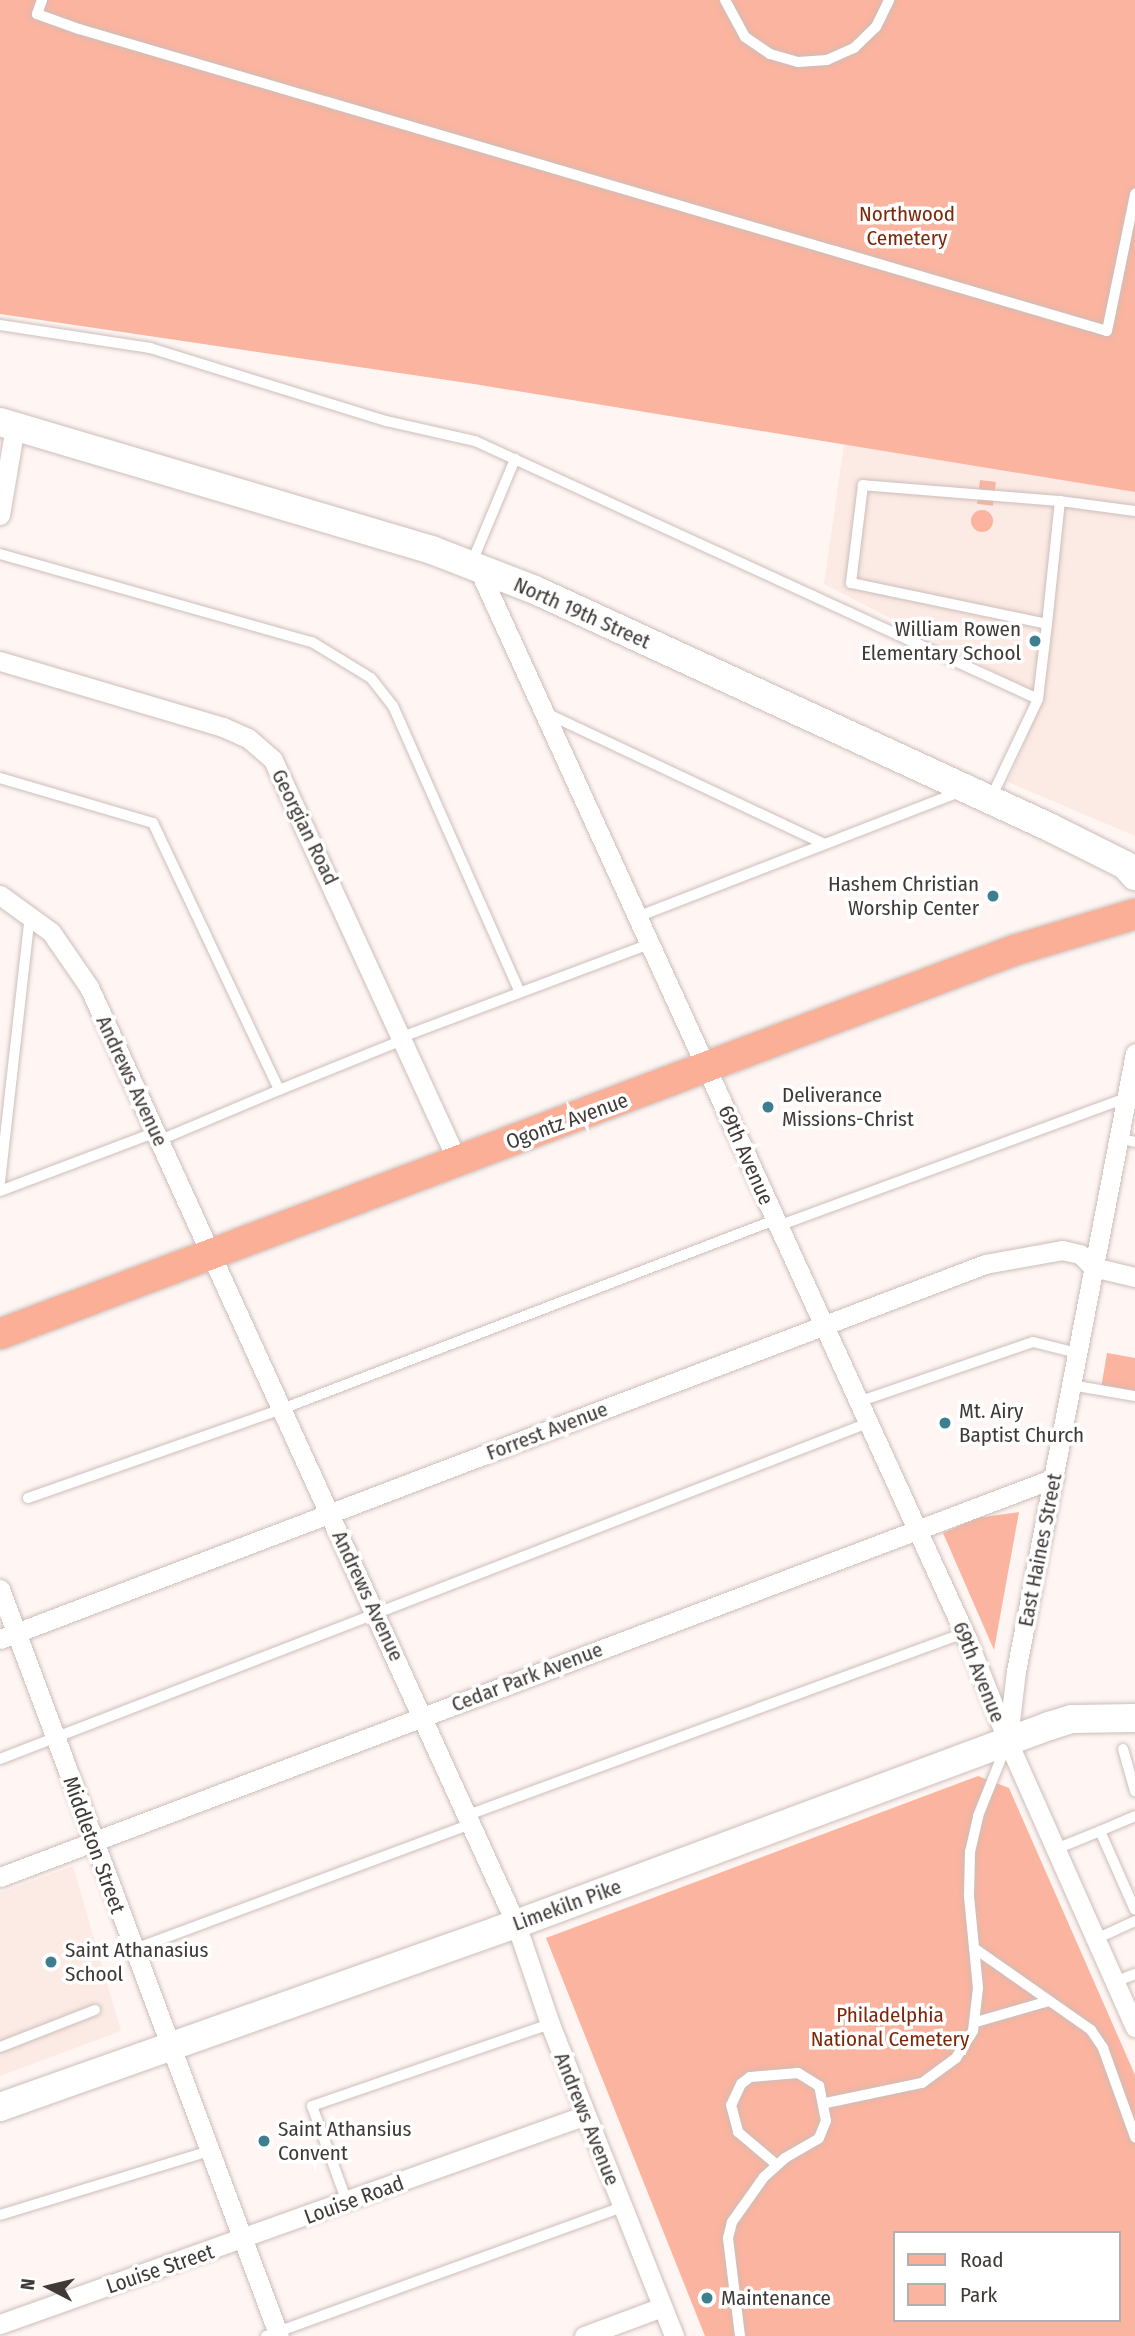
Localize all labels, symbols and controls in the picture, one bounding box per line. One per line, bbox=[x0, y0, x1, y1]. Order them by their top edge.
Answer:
park label: Northwood Cemetery bbox=[859, 201, 955, 251]
street label: North 19th Street bbox=[510, 572, 654, 654]
place label: William Rowen Elementary School bbox=[861, 616, 1021, 666]
marker: William Rowen Elementary School bbox=[1027, 633, 1043, 649]
street label: Georgian Road bbox=[266, 765, 344, 889]
place label: Hashem Christian Worship Center bbox=[828, 871, 979, 921]
marker: Hashem Christian Worship Center bbox=[985, 888, 1001, 904]
street label: Andrews Avenue bbox=[91, 1012, 173, 1150]
place label: Deliverance Missions-Christ bbox=[782, 1082, 914, 1132]
street label: Ogontz Avenue bbox=[503, 1087, 631, 1155]
marker: Deliverance Missions-Christ bbox=[760, 1099, 776, 1115]
street label: 69th Avenue bbox=[713, 1101, 779, 1209]
street label: Forrest Avenue bbox=[483, 1396, 611, 1466]
place label: Mt. Airy Baptist Church bbox=[959, 1398, 1084, 1448]
marker: Mt. Airy Baptist Church bbox=[937, 1415, 953, 1431]
street label: East Haines Street bbox=[1013, 1471, 1067, 1629]
street label: Andrews Avenue bbox=[327, 1527, 409, 1665]
street label: 69th Avenue bbox=[947, 1618, 1011, 1726]
street label: Cedar Park Avenue bbox=[448, 1637, 606, 1717]
street label: Middleton Street bbox=[58, 1773, 130, 1917]
street label: Limekiln Pike bbox=[509, 1874, 625, 1936]
place label: Saint Athanasius School bbox=[65, 1937, 209, 1987]
marker: Saint Athanasius School bbox=[43, 1954, 59, 1970]
park label: Philadelphia National Cemetery bbox=[811, 2002, 969, 2052]
street label: Andrews Avenue bbox=[549, 2049, 625, 2189]
place label: Saint Athansius Convent bbox=[278, 2116, 411, 2166]
marker: Saint Athansius Convent bbox=[256, 2133, 272, 2149]
street label: Louise Road bbox=[301, 2170, 407, 2230]
legend bbox=[894, 2231, 1121, 2322]
street label: Louise Street bbox=[103, 2239, 217, 2299]
text: Road bbox=[960, 2247, 1004, 2273]
north arrow bbox=[14, 2252, 84, 2322]
text: N bbox=[16, 2277, 40, 2291]
text: Park bbox=[960, 2282, 997, 2308]
place label: Maintenance bbox=[721, 2285, 831, 2311]
marker: Maintenance bbox=[699, 2290, 715, 2306]

